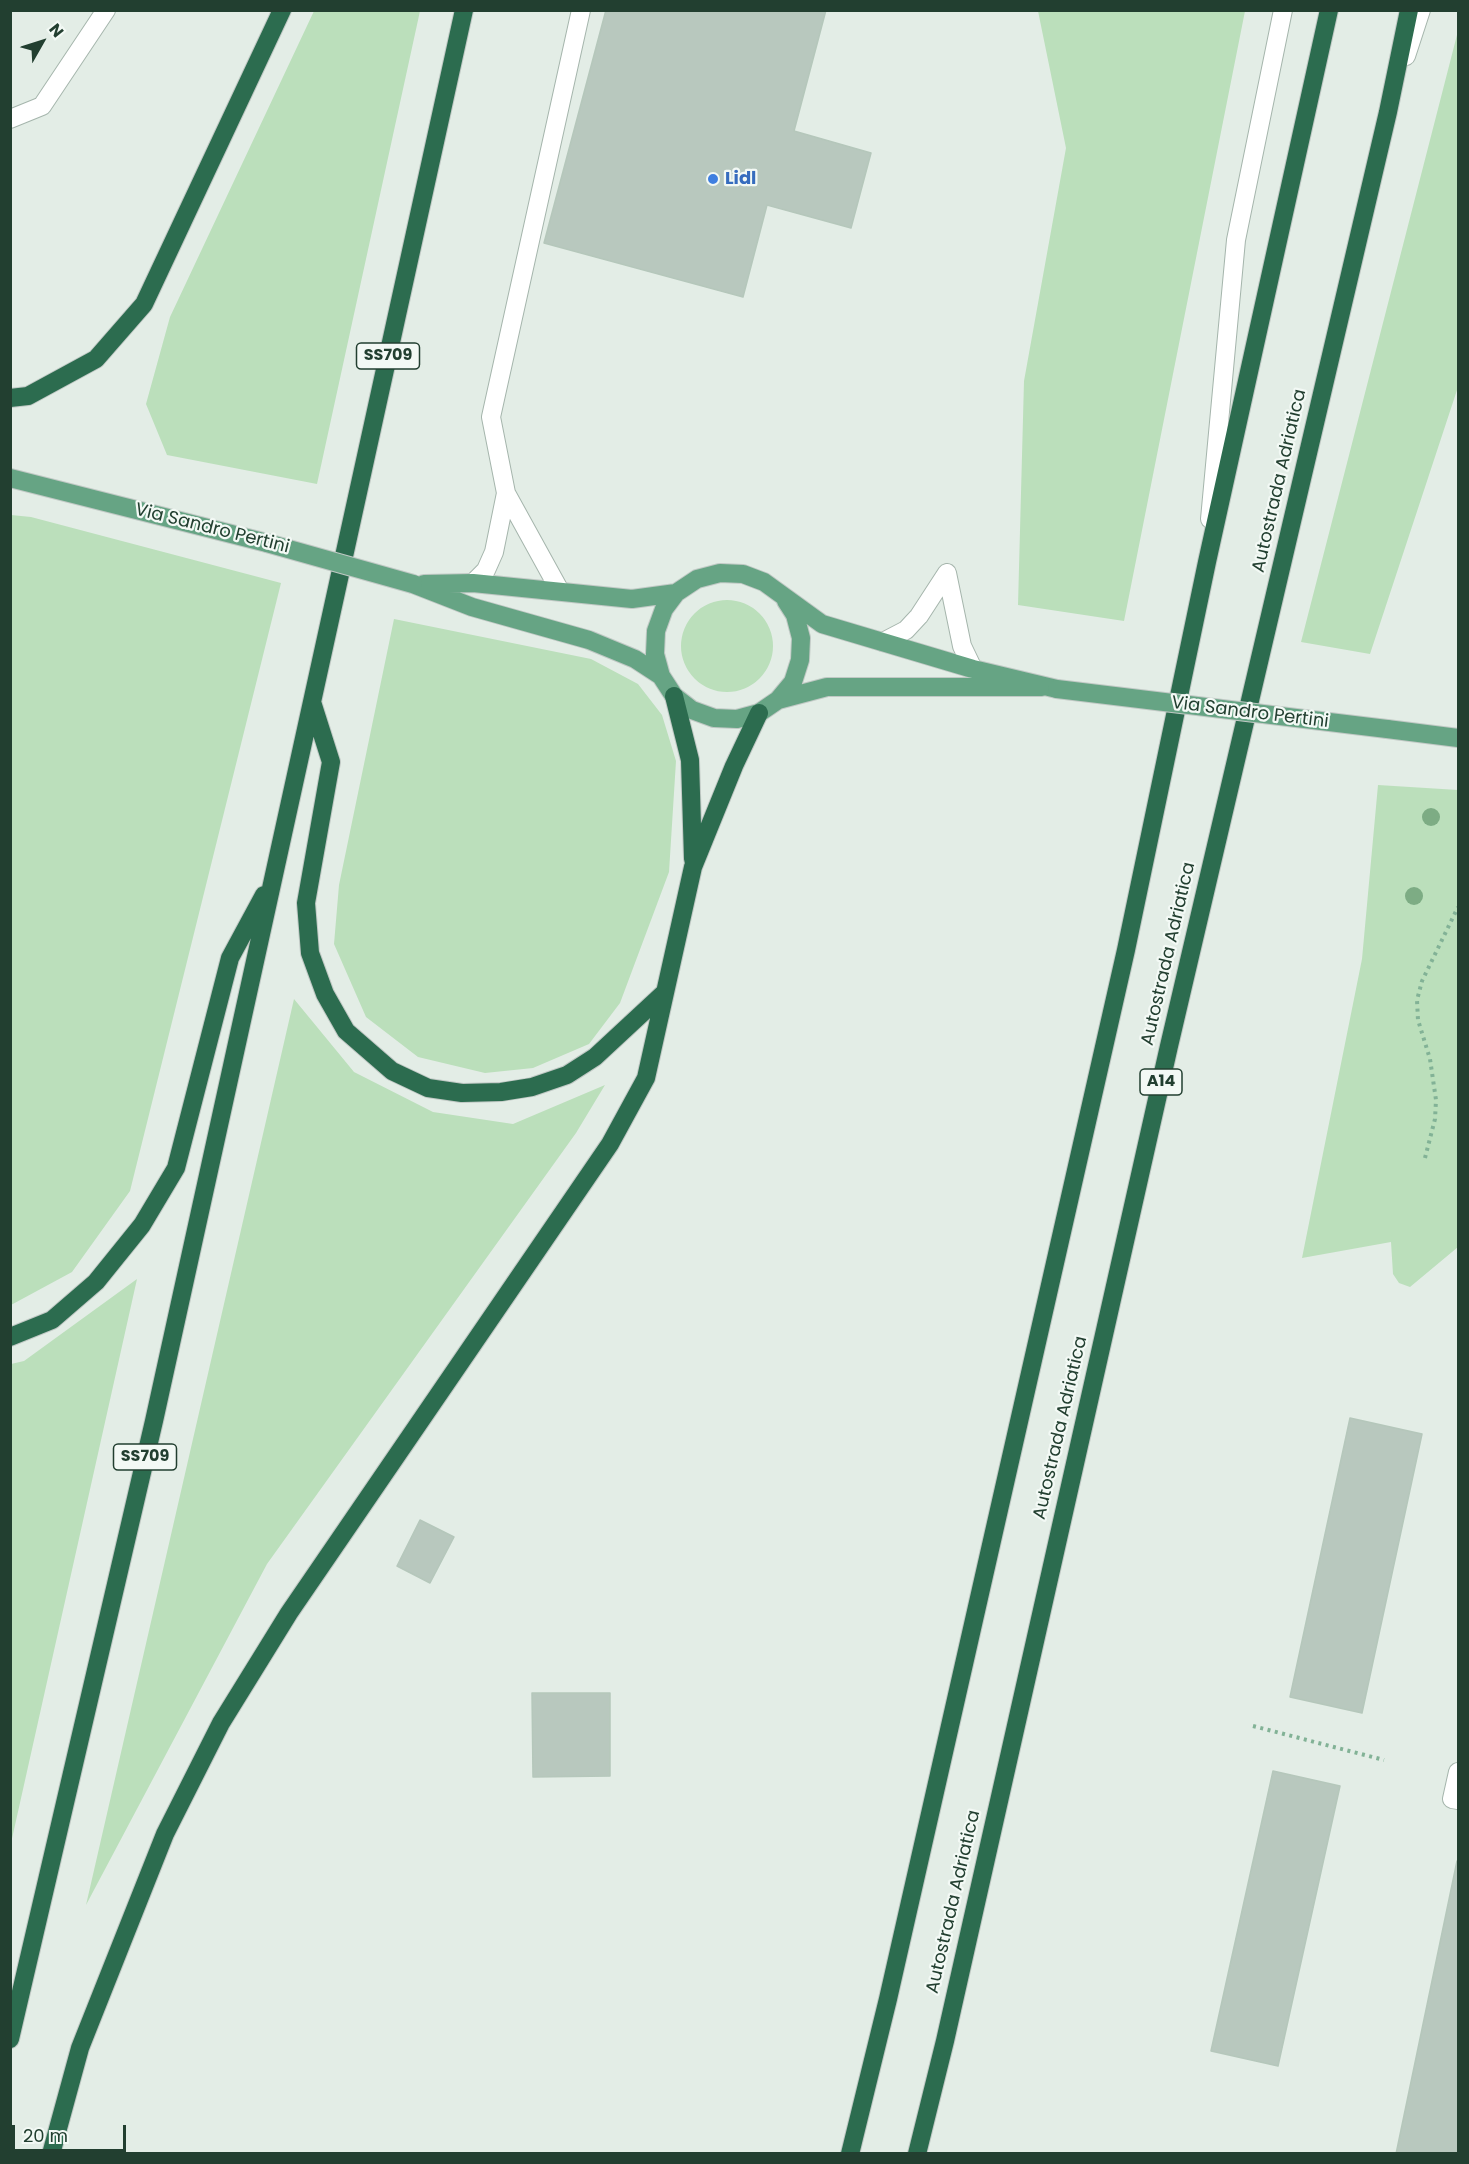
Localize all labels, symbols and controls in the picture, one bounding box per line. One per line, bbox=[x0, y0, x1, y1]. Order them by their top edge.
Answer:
north arrow bbox=[12, 12, 72, 72]
text: N bbox=[44, 18, 69, 42]
place label: Lidl bbox=[725, 168, 756, 190]
marker: Lidl bbox=[706, 172, 720, 186]
road number: SS709 bbox=[356, 343, 420, 369]
street label: Autostrada Adriatica bbox=[1248, 387, 1312, 575]
street label: Via Sandro Pertini bbox=[133, 499, 291, 559]
street label: Via Sandro Pertini bbox=[1170, 693, 1330, 733]
street label: Autostrada Adriatica bbox=[1137, 860, 1201, 1048]
road number: A14 bbox=[1140, 1069, 1182, 1095]
street label: Autostrada Adriatica bbox=[1029, 1334, 1093, 1522]
road number: SS709 bbox=[114, 1444, 176, 1470]
street label: Autostrada Adriatica bbox=[922, 1808, 986, 1996]
scale bar bbox=[15, 2113, 129, 2151]
text: 20 m bbox=[23, 2123, 68, 2148]

